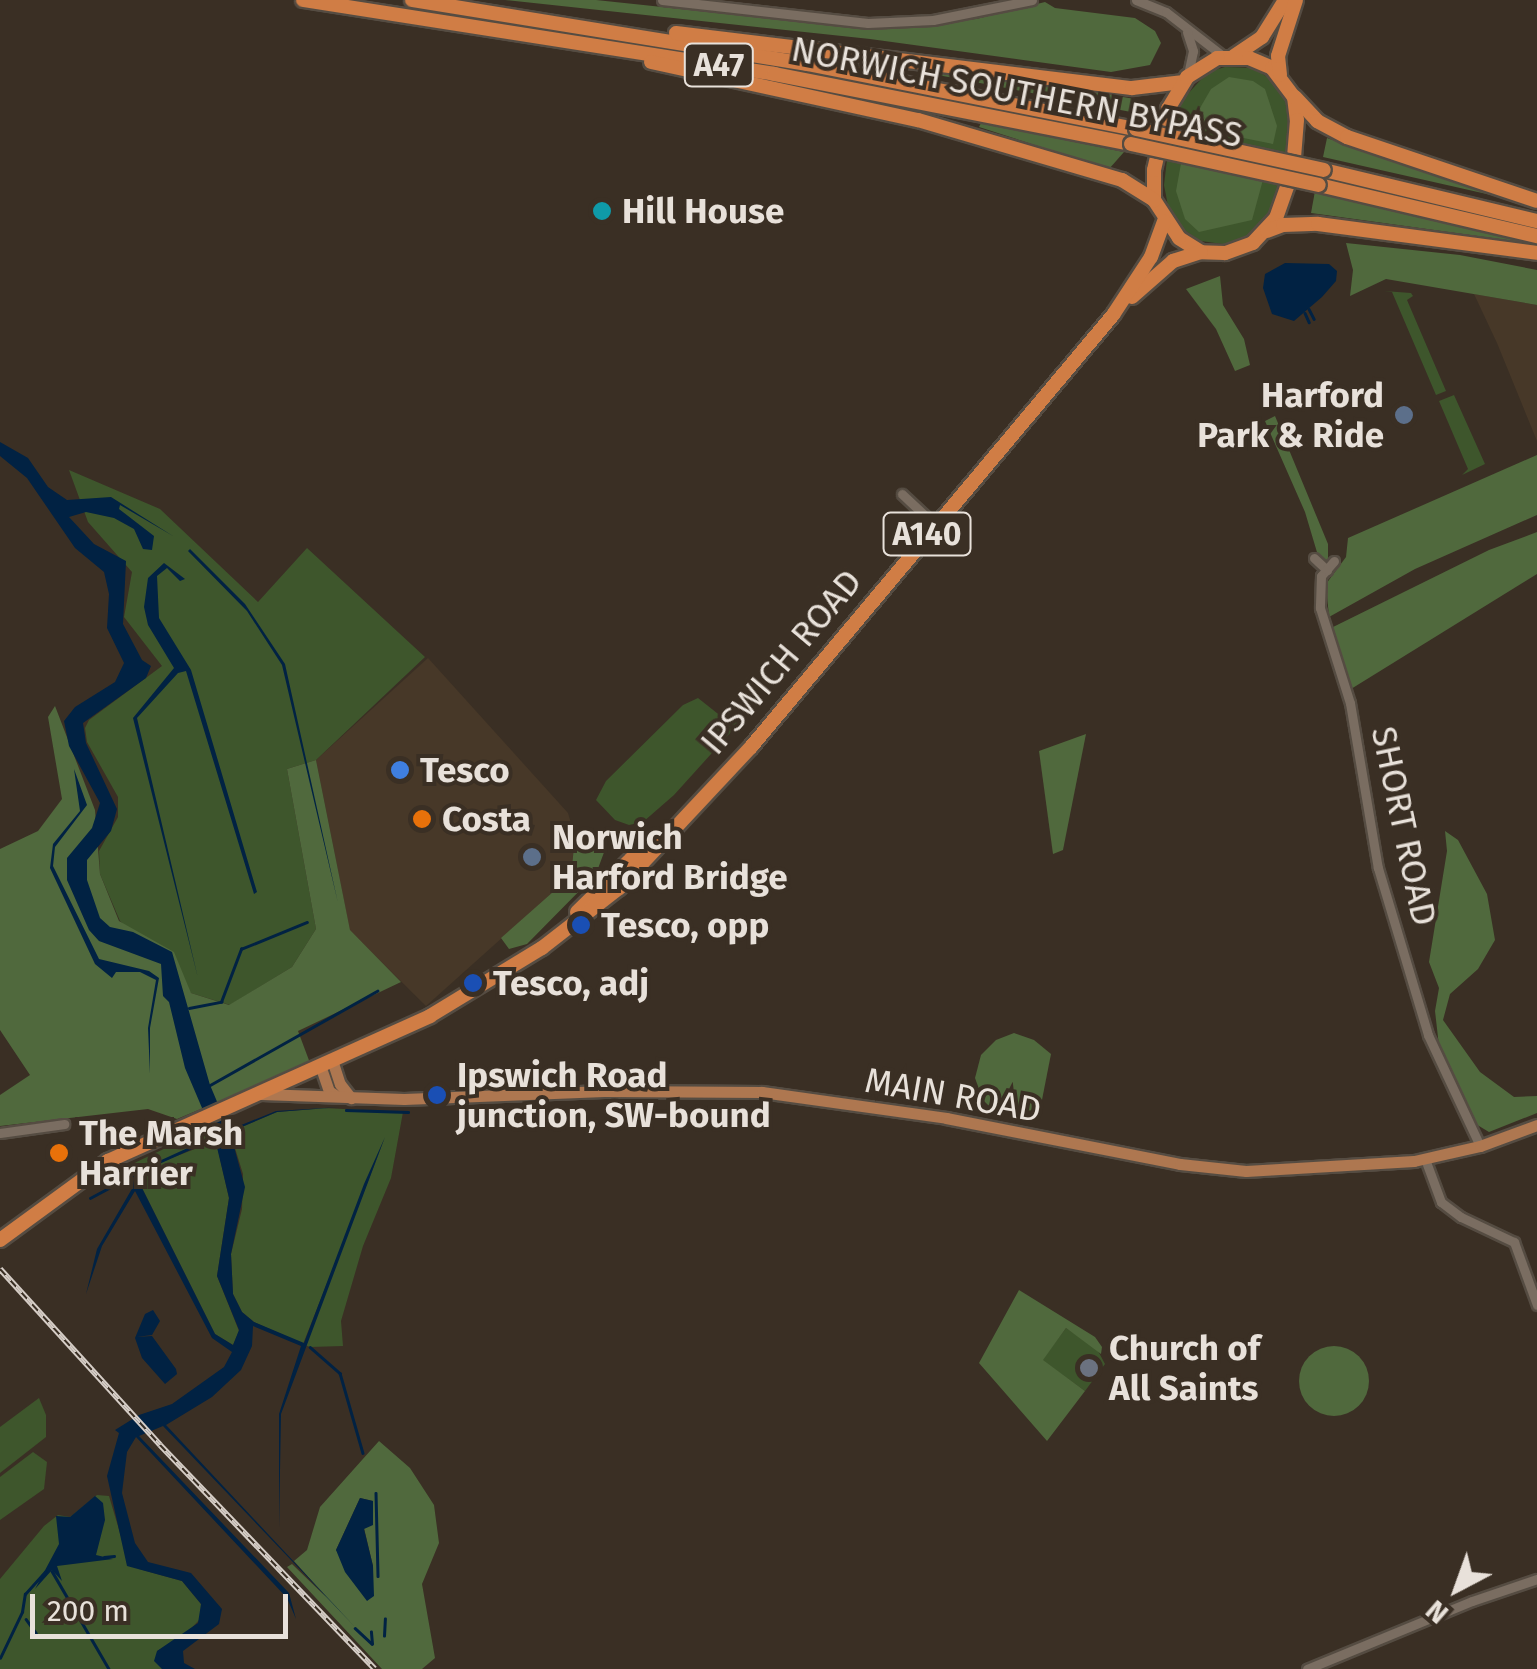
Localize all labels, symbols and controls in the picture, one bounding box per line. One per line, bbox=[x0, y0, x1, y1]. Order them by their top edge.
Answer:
street label: NORWICH SOUTHERN BYPASS bbox=[788, 28, 1246, 156]
road number: A47 bbox=[682, 38, 756, 92]
place label: Hill House bbox=[622, 190, 784, 232]
marker: Hill House bbox=[591, 200, 613, 222]
place label: Harford Park & Ride bbox=[1197, 374, 1384, 456]
marker: Harford Park & Ride bbox=[1393, 404, 1415, 426]
road number: A140 bbox=[882, 507, 972, 561]
street label: IPSWICH ROAD bbox=[692, 561, 870, 763]
street label: SHORT ROAD bbox=[1362, 723, 1446, 929]
place label: Tesco bbox=[420, 749, 510, 791]
marker: Tesco bbox=[389, 759, 411, 781]
place label: Costa bbox=[442, 798, 531, 840]
marker: Costa bbox=[411, 808, 433, 830]
place label: Norwich Harford Bridge bbox=[552, 816, 788, 898]
marker: Norwich Harford Bridge bbox=[521, 846, 543, 868]
place label: Tesco, opp bbox=[601, 904, 769, 946]
marker: Tesco, opp bbox=[570, 914, 592, 936]
place label: Tesco, adj bbox=[493, 962, 649, 1004]
marker: Tesco, adj bbox=[462, 972, 484, 994]
place label: Ipswich Road junction, SW-bound bbox=[457, 1054, 771, 1136]
street label: MAIN ROAD bbox=[862, 1059, 1044, 1131]
marker: Ipswich Road junction, SW-bound bbox=[426, 1084, 448, 1106]
place label: The Marsh Harrier bbox=[79, 1112, 243, 1194]
marker: The Marsh Harrier bbox=[48, 1142, 70, 1164]
place label: Church of All Saints bbox=[1109, 1327, 1260, 1409]
marker: Church of All Saints bbox=[1078, 1357, 1100, 1379]
north arrow bbox=[1407, 1539, 1507, 1639]
scale bar bbox=[35, 1574, 292, 1636]
text: 200 m bbox=[47, 1593, 129, 1629]
text: N bbox=[1419, 1593, 1455, 1631]

